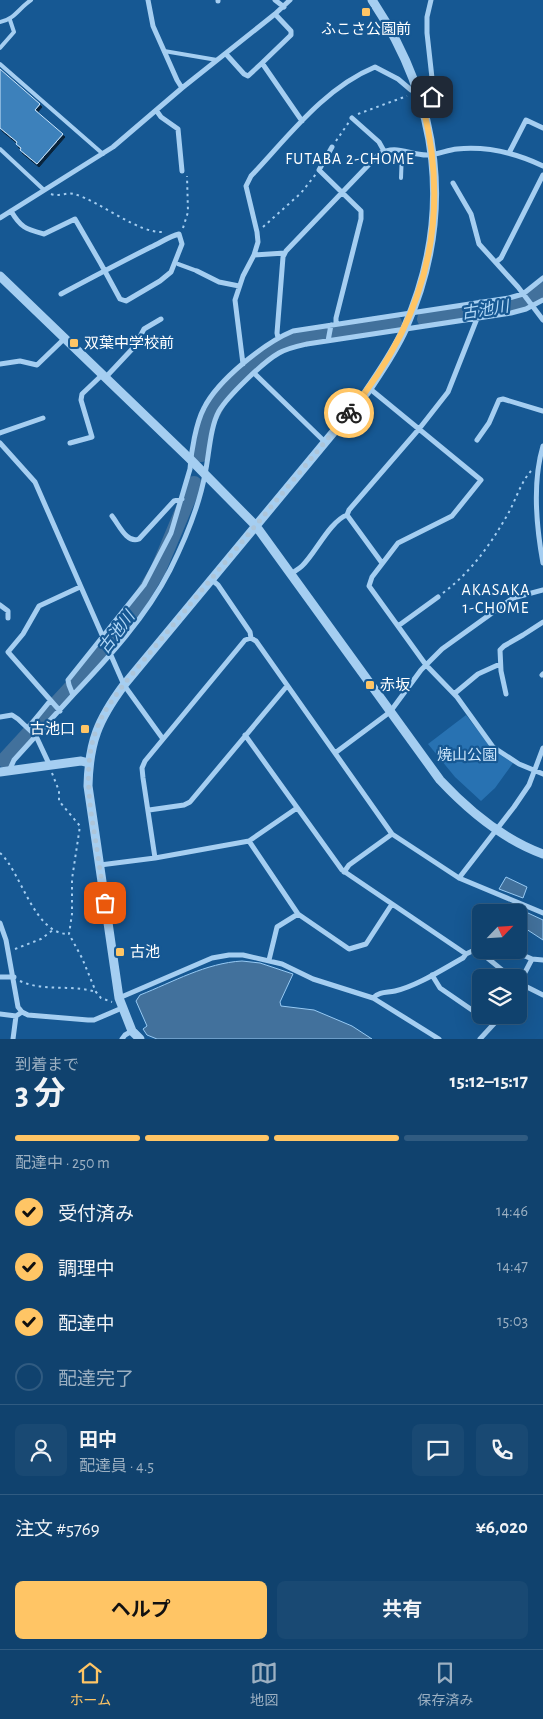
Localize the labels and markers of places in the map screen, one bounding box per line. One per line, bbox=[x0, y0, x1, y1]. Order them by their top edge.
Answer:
marker: ふこさ公園前 bbox=[360, 6, 372, 18]
place label: ふこさ公園前 bbox=[321, 21, 411, 37]
pin bbox=[411, 76, 453, 118]
place label: 双葉中学校前 bbox=[84, 335, 174, 351]
marker: 双葉中学校前 bbox=[68, 337, 80, 349]
place label: 赤坂 bbox=[380, 677, 410, 693]
marker: 赤坂 bbox=[364, 679, 376, 691]
place label: 古池口 bbox=[30, 721, 75, 737]
marker: 古池口 bbox=[79, 723, 91, 735]
pin bbox=[84, 882, 126, 924]
place label: 古池 bbox=[130, 944, 160, 960]
marker: 古池 bbox=[114, 946, 126, 958]

